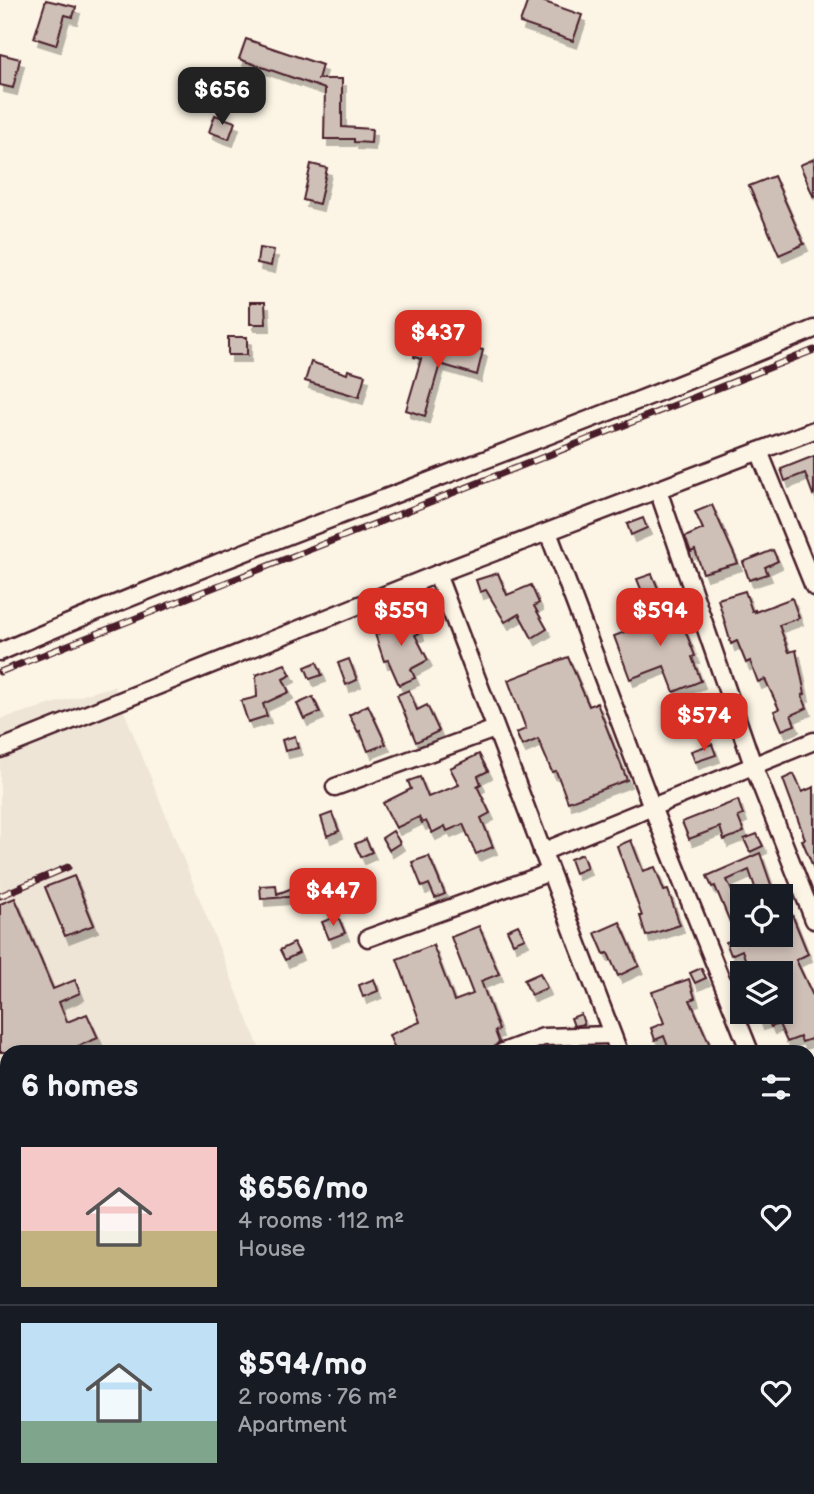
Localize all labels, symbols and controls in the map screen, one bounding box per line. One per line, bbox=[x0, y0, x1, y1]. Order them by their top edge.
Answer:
pin: $656 bbox=[181, 68, 263, 127]
text: $656 bbox=[194, 76, 250, 104]
pin: $437 bbox=[397, 310, 479, 370]
text: $437 bbox=[411, 319, 465, 347]
pin: $559 bbox=[360, 588, 442, 648]
pin: $594 bbox=[619, 588, 701, 648]
text: $559 bbox=[373, 597, 429, 625]
text: $594 bbox=[632, 597, 688, 625]
pin: $574 bbox=[663, 694, 745, 753]
text: $574 bbox=[677, 702, 731, 730]
pin: $447 bbox=[292, 869, 374, 928]
text: $447 bbox=[306, 877, 360, 905]
map controls bbox=[730, 884, 793, 1024]
button: locate bbox=[730, 884, 793, 947]
button: layers bbox=[730, 961, 793, 1024]
icon: filters bbox=[757, 1068, 795, 1106]
text: 6 homes bbox=[21, 1069, 138, 1105]
text: $656/mo bbox=[238, 1171, 368, 1207]
icon: home bbox=[77, 1175, 161, 1259]
icon: heart bbox=[757, 1198, 795, 1236]
text: 4 rooms · 112 m² bbox=[238, 1207, 404, 1235]
text: House bbox=[238, 1235, 305, 1263]
text: $594/mo bbox=[238, 1347, 367, 1383]
icon: home bbox=[77, 1351, 161, 1435]
icon: heart bbox=[757, 1374, 795, 1412]
text: 2 rooms · 76 m² bbox=[238, 1383, 397, 1411]
text: Apartment bbox=[238, 1411, 347, 1439]

